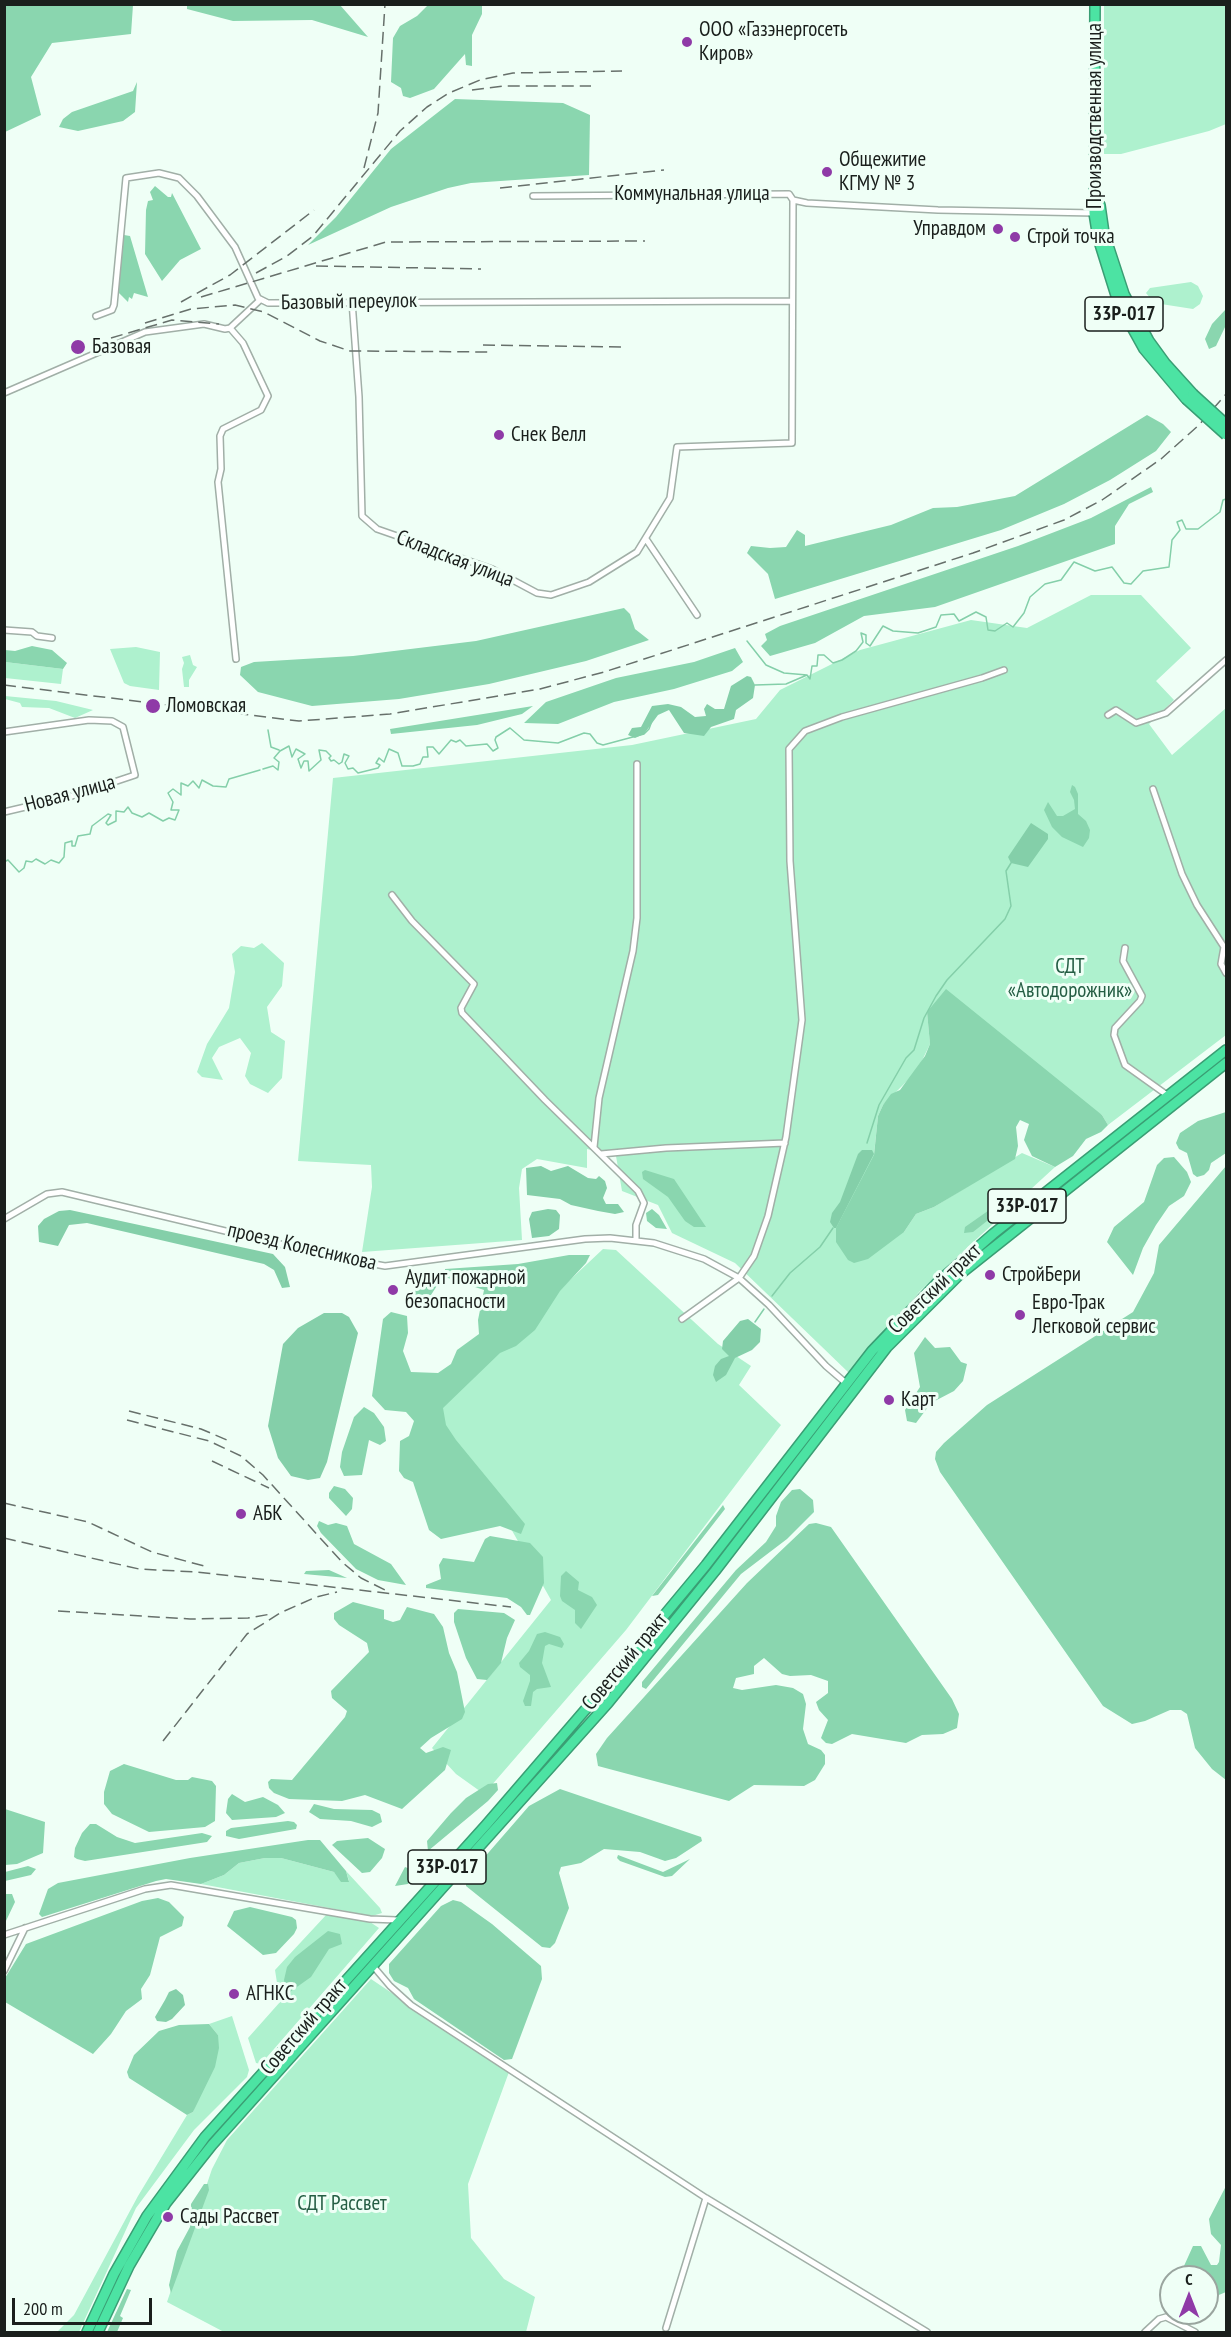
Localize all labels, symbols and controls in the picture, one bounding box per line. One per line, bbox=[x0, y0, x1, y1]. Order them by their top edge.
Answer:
place label: ООО «Газэнергосеть Киров» bbox=[699, 17, 848, 67]
street label: Производственная улица bbox=[1082, 23, 1108, 209]
marker: ООО «Газэнергосеть Киров» bbox=[680, 35, 694, 49]
place label: Общежитие КГМУ № 3 bbox=[839, 147, 926, 197]
marker: Общежитие КГМУ № 3 bbox=[820, 165, 834, 179]
street label: Коммунальная улица bbox=[614, 181, 770, 207]
place label: Управдом bbox=[913, 216, 986, 242]
marker: Управдом bbox=[991, 222, 1005, 236]
place label: Строй точка bbox=[1027, 224, 1115, 250]
marker: Строй точка bbox=[1008, 230, 1022, 244]
street label: Базовый переулок bbox=[281, 288, 417, 316]
road number: 33Р-017 bbox=[1085, 297, 1163, 331]
place label: Базовая bbox=[92, 334, 151, 360]
marker: Базовая bbox=[69, 338, 87, 356]
place label: Снек Велл bbox=[511, 422, 586, 448]
marker: Снек Велл bbox=[492, 428, 506, 442]
street label: Складская улица bbox=[393, 525, 517, 593]
place label: Ломовская bbox=[166, 693, 246, 719]
marker: Ломовская bbox=[144, 697, 162, 715]
street label: Новая улица bbox=[22, 770, 118, 818]
park label: СДТ «Автодорожник» bbox=[1008, 954, 1132, 1004]
road number: 33Р-017 bbox=[988, 1189, 1066, 1223]
street label: проезд Колесникова bbox=[225, 1218, 379, 1276]
street label: Советский тракт bbox=[883, 1238, 987, 1340]
place label: СтройБери bbox=[1002, 1262, 1081, 1288]
place label: Аудит пожарной безопасности bbox=[405, 1265, 526, 1315]
marker: СтройБери bbox=[983, 1268, 997, 1282]
marker: Аудит пожарной безопасности bbox=[386, 1283, 400, 1297]
place label: Евро-Трак Легковой сервис bbox=[1032, 1290, 1156, 1340]
marker: Евро-Трак Легковой сервис bbox=[1013, 1308, 1027, 1322]
place label: Карт bbox=[901, 1387, 935, 1413]
marker: Карт bbox=[882, 1393, 896, 1407]
place label: АБК bbox=[253, 1501, 283, 1527]
marker: АБК bbox=[234, 1507, 248, 1521]
street label: Советский тракт bbox=[577, 1608, 673, 1716]
road number: 33Р-017 bbox=[408, 1850, 486, 1884]
street label: Советский тракт bbox=[255, 1974, 353, 2080]
place label: АГНКС bbox=[246, 1981, 294, 2007]
marker: АГНКС bbox=[227, 1987, 241, 2001]
park label: СДТ Рассвет bbox=[297, 2191, 387, 2217]
place label: Сады Рассвет bbox=[180, 2204, 279, 2230]
marker: Сады Рассвет bbox=[161, 2210, 175, 2224]
north arrow bbox=[1159, 2265, 1219, 2325]
text: С bbox=[1185, 2269, 1193, 2289]
scale bar bbox=[15, 2286, 154, 2324]
text: 200 m bbox=[23, 2297, 63, 2320]

